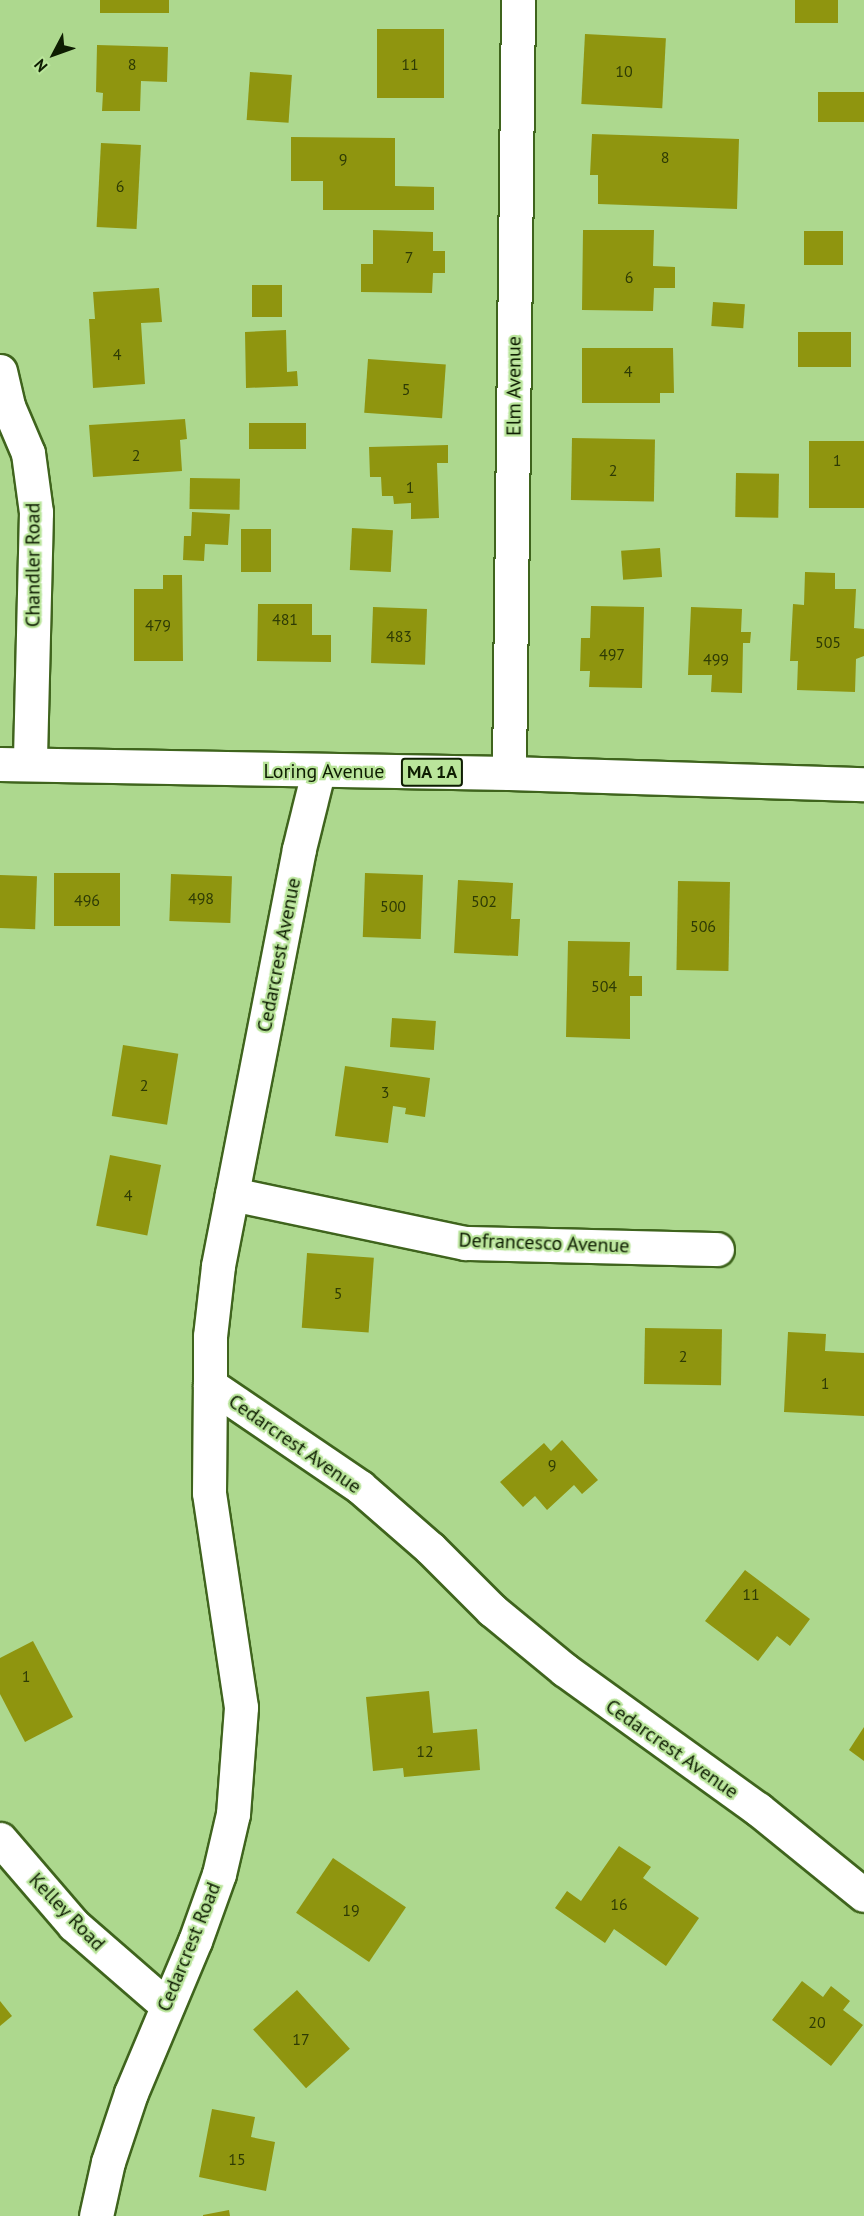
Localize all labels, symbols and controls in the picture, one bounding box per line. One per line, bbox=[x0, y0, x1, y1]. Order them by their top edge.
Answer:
north arrow bbox=[24, 24, 84, 84]
house number: 8 bbox=[128, 54, 136, 74]
house number: 11 bbox=[401, 54, 419, 74]
text: N bbox=[29, 55, 51, 76]
house number: 10 bbox=[615, 61, 633, 81]
house number: 8 bbox=[661, 147, 669, 167]
house number: 9 bbox=[339, 149, 347, 169]
house number: 6 bbox=[116, 176, 124, 196]
house number: 7 bbox=[405, 247, 413, 267]
house number: 6 bbox=[625, 267, 633, 287]
street label: Elm Avenue bbox=[502, 336, 526, 436]
house number: 4 bbox=[113, 344, 121, 364]
house number: 4 bbox=[624, 361, 632, 381]
house number: 5 bbox=[402, 379, 410, 399]
house number: 2 bbox=[132, 445, 140, 465]
house number: 1 bbox=[833, 450, 841, 470]
house number: 2 bbox=[609, 460, 617, 480]
house number: 1 bbox=[406, 477, 414, 497]
street label: Chandler Road bbox=[21, 503, 45, 627]
house number: 481 bbox=[272, 609, 298, 629]
house number: 479 bbox=[145, 615, 171, 635]
house number: 483 bbox=[386, 626, 412, 646]
house number: 505 bbox=[815, 632, 841, 652]
house number: 497 bbox=[599, 644, 625, 664]
house number: 499 bbox=[703, 649, 729, 669]
road number: MA 1A bbox=[400, 757, 464, 787]
street label: Loring Avenue bbox=[263, 759, 385, 783]
street label: Cedarcrest Avenue bbox=[252, 875, 306, 1035]
house number: 498 bbox=[188, 888, 214, 908]
house number: 496 bbox=[74, 890, 100, 910]
house number: 502 bbox=[471, 891, 497, 911]
house number: 500 bbox=[380, 896, 406, 916]
house number: 506 bbox=[690, 916, 716, 936]
house number: 504 bbox=[591, 976, 617, 996]
house number: 2 bbox=[140, 1075, 148, 1095]
house number: 3 bbox=[381, 1082, 389, 1102]
house number: 4 bbox=[124, 1185, 132, 1205]
street label: Defrancesco Avenue bbox=[458, 1228, 630, 1258]
house number: 5 bbox=[334, 1283, 342, 1303]
house number: 2 bbox=[679, 1346, 687, 1366]
house number: 1 bbox=[821, 1373, 829, 1393]
street label: Cedarcrest Avenue bbox=[224, 1389, 366, 1499]
house number: 9 bbox=[548, 1455, 556, 1475]
house number: 11 bbox=[742, 1584, 760, 1604]
house number: 1 bbox=[22, 1666, 30, 1686]
street label: Cedarcrest Avenue bbox=[601, 1694, 743, 1804]
house number: 12 bbox=[416, 1741, 434, 1761]
street label: Kelley Road bbox=[24, 1868, 110, 1956]
street label: Cedarcrest Road bbox=[152, 1879, 226, 2015]
house number: 16 bbox=[610, 1894, 628, 1914]
house number: 19 bbox=[342, 1900, 360, 1920]
house number: 20 bbox=[808, 2012, 826, 2032]
house number: 17 bbox=[292, 2029, 310, 2049]
house number: 15 bbox=[228, 2149, 246, 2169]

